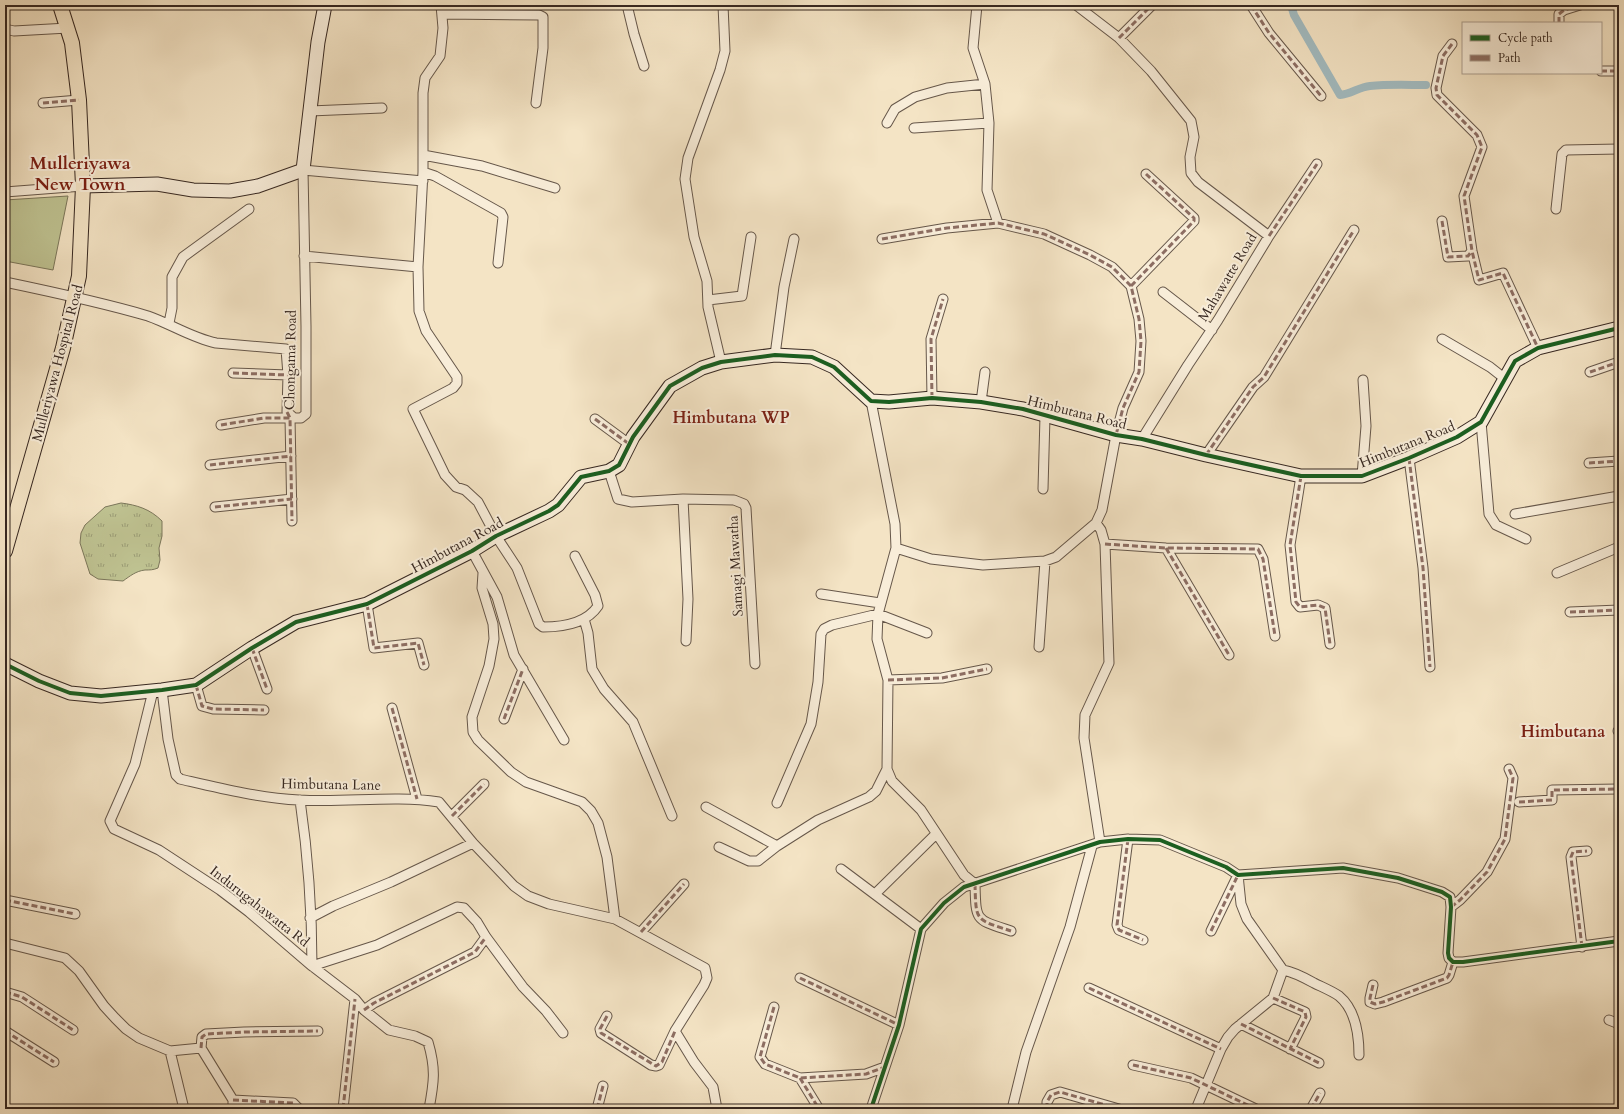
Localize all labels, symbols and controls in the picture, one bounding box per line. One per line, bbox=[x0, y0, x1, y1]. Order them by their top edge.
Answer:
legend bbox=[1462, 22, 1602, 74]
text: Cycle path bbox=[1498, 30, 1553, 46]
text: Path bbox=[1498, 50, 1521, 66]
district label: Mulleriyawa New Town bbox=[29, 151, 131, 197]
street label: Mahawatte Road bbox=[1194, 229, 1262, 325]
street label: Mulleriyawa Hospital Road bbox=[27, 282, 88, 444]
street label: Chongama Road bbox=[280, 309, 301, 410]
street label: Himbutana Road bbox=[1025, 391, 1129, 434]
district label: Himbutana WP bbox=[672, 407, 790, 429]
street label: Himbutana Road bbox=[1356, 416, 1458, 472]
street label: Himbutana Road bbox=[408, 513, 507, 578]
street label: Samagi Mawatha bbox=[723, 515, 748, 617]
district label: Himbutana bbox=[1521, 721, 1605, 743]
street label: Himbutana Lane bbox=[281, 774, 381, 795]
street label: Indurugahawatta Rd bbox=[206, 862, 314, 952]

